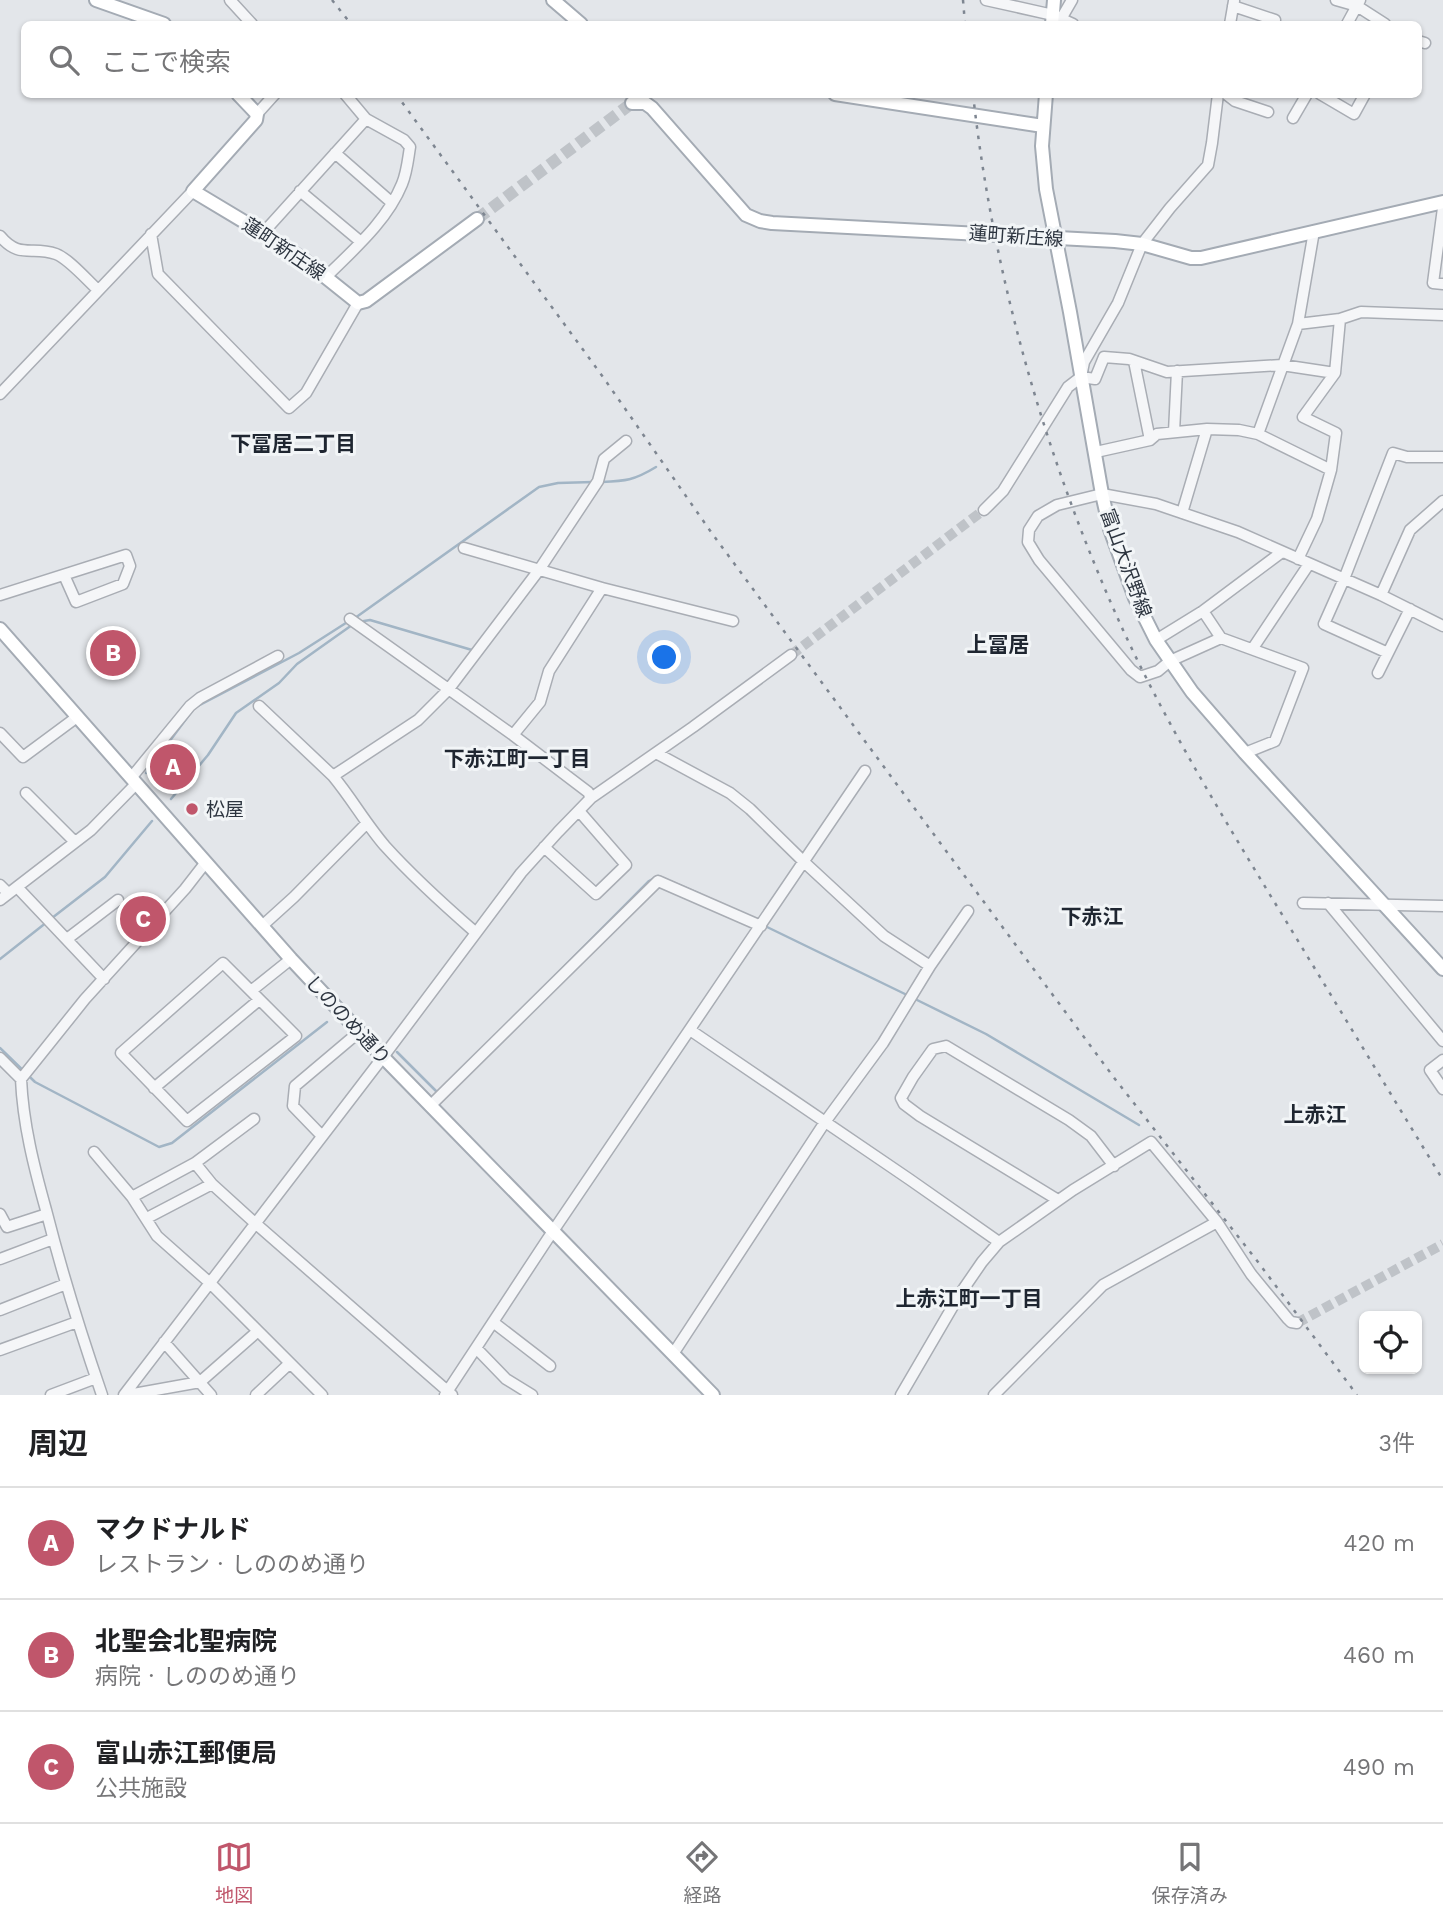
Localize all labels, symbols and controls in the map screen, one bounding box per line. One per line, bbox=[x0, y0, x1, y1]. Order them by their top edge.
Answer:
search box bbox=[21, 21, 1422, 98]
icon: search bbox=[45, 41, 83, 79]
text: ここで検索 bbox=[101, 47, 231, 77]
street label: 蓮町新庄線 bbox=[238, 213, 330, 285]
street label: 蓮町新庄線 bbox=[968, 221, 1064, 251]
district label: 下冨居二丁目 bbox=[230, 431, 356, 456]
street label: 富山大沢野線 bbox=[1096, 505, 1156, 621]
pin: B bbox=[90, 627, 136, 679]
district label: 上冨居 bbox=[967, 632, 1030, 657]
your location bbox=[647, 640, 681, 674]
pin: A bbox=[150, 741, 196, 793]
district label: 下赤江町一丁目 bbox=[444, 746, 591, 771]
place label: 松屋 bbox=[206, 798, 244, 821]
marker: 松屋 bbox=[184, 801, 200, 817]
pin: C bbox=[120, 893, 166, 945]
district label: 下赤江 bbox=[1061, 904, 1124, 929]
street label: しののめ通り bbox=[301, 970, 395, 1070]
district label: 上赤江 bbox=[1284, 1102, 1347, 1127]
district label: 上赤江町一丁目 bbox=[896, 1286, 1043, 1311]
map controls bbox=[1359, 1311, 1422, 1374]
button: locate bbox=[1359, 1311, 1422, 1374]
text: 周辺 bbox=[28, 1426, 88, 1461]
text: 3件 bbox=[1379, 1430, 1415, 1457]
text: マクドナルド bbox=[95, 1514, 251, 1544]
text: A bbox=[43, 1530, 59, 1557]
text: 420 m bbox=[1343, 1530, 1415, 1557]
text: レストラン · しののめ通り bbox=[95, 1551, 369, 1578]
text: 北聖会北聖病院 bbox=[95, 1626, 277, 1656]
text: B bbox=[43, 1642, 59, 1669]
text: 460 m bbox=[1343, 1642, 1415, 1669]
text: 病院 · しののめ通り bbox=[95, 1663, 300, 1690]
text: 富山赤江郵便局 bbox=[95, 1738, 277, 1768]
text: C bbox=[43, 1754, 59, 1781]
text: 490 m bbox=[1343, 1754, 1415, 1781]
text: 公共施設 bbox=[95, 1775, 187, 1802]
tab: 地図 bbox=[215, 1838, 253, 1907]
tab: 経路 bbox=[683, 1838, 722, 1907]
tab: 保存済み bbox=[1152, 1838, 1228, 1907]

